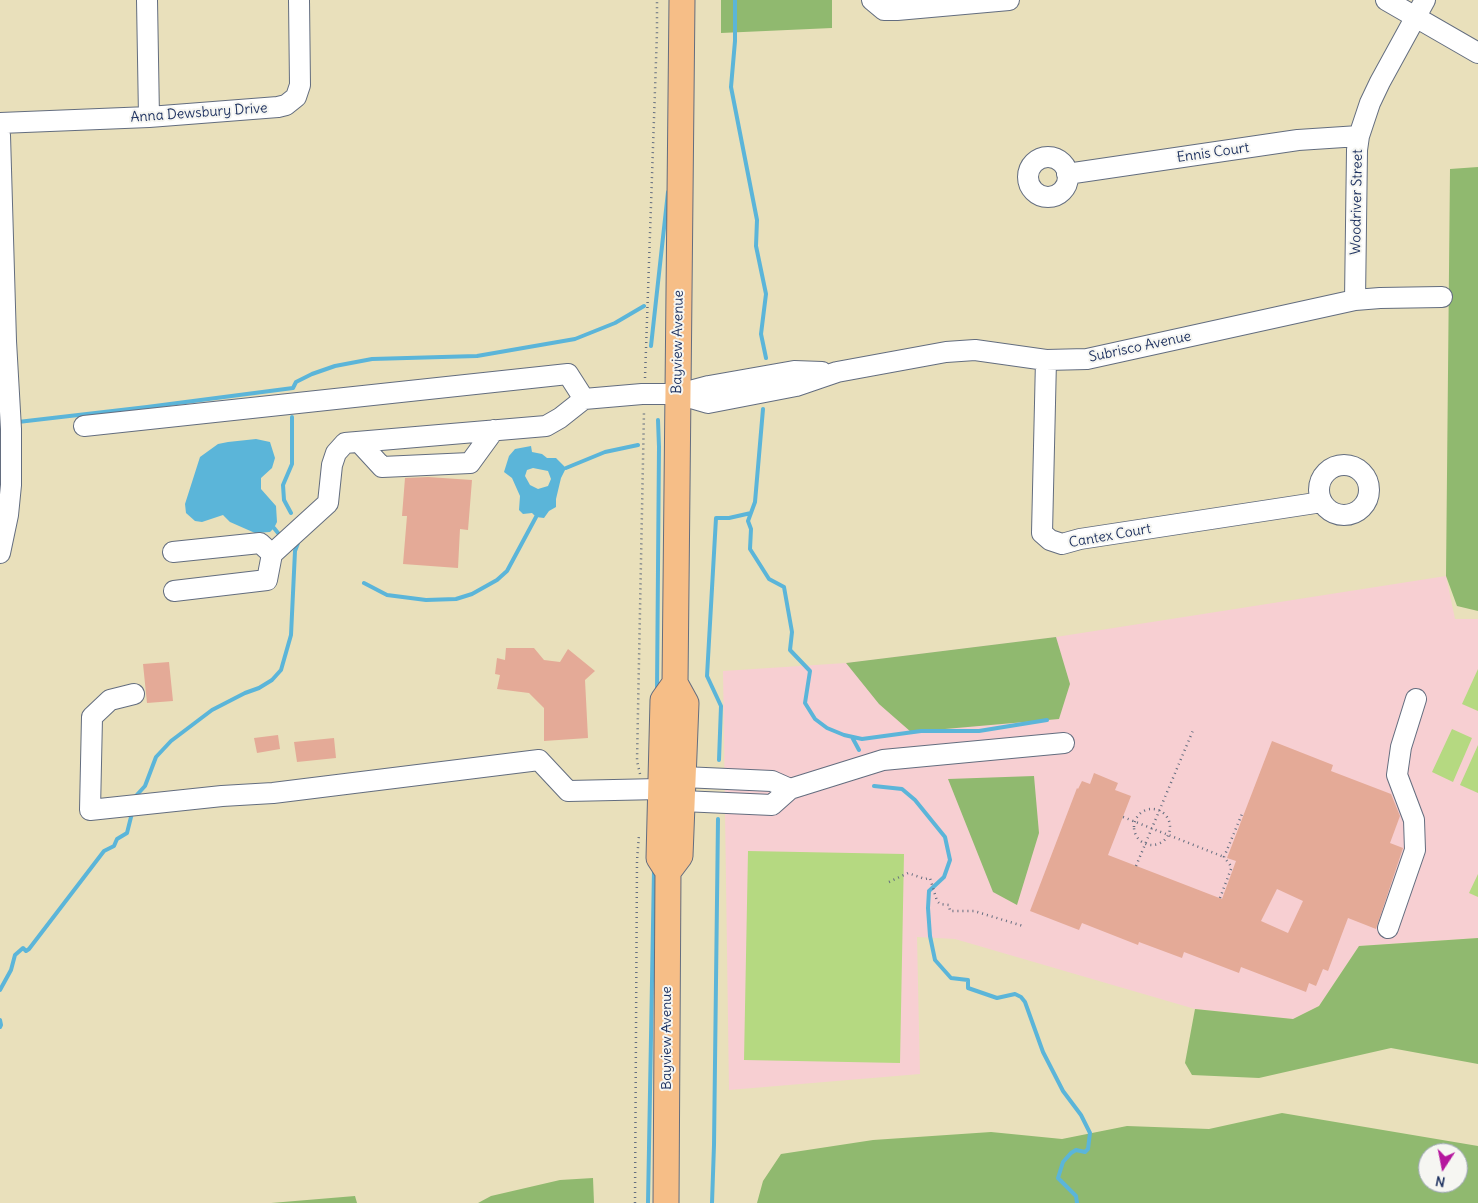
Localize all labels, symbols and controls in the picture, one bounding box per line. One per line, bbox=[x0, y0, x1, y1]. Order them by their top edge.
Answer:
street label: Anna Dewsbury Drive bbox=[130, 100, 268, 126]
street label: Ennis Court bbox=[1176, 140, 1250, 166]
street label: Woodriver Street bbox=[1348, 149, 1366, 255]
street label: Bayview Avenue bbox=[669, 290, 687, 394]
street label: Subrisco Avenue bbox=[1087, 328, 1193, 366]
street label: Cantex Court bbox=[1068, 521, 1152, 551]
street label: Bayview Avenue bbox=[659, 986, 675, 1090]
north arrow bbox=[1418, 1143, 1468, 1193]
text: N bbox=[1434, 1172, 1447, 1192]

